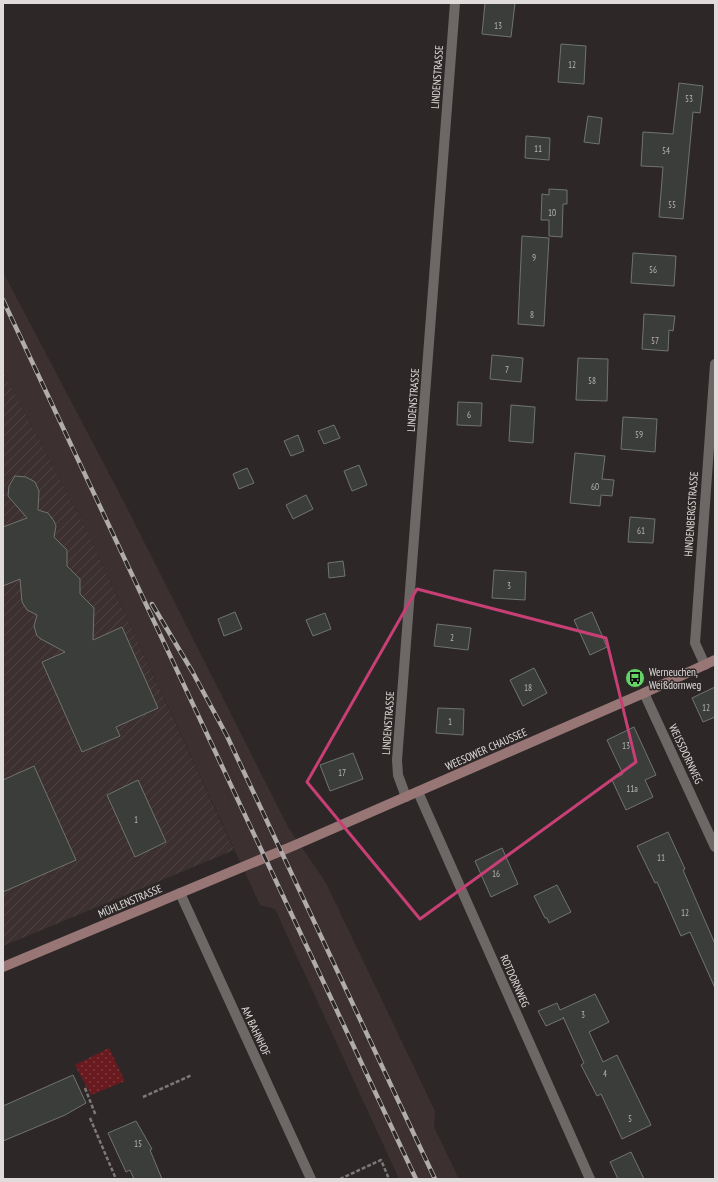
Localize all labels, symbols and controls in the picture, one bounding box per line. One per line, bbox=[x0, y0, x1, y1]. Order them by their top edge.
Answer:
house number: 13 bbox=[494, 20, 502, 31]
street label: LINDENSTRASSE bbox=[428, 45, 446, 109]
house number: 12 bbox=[568, 59, 576, 70]
house number: 53 bbox=[685, 93, 693, 104]
house number: 11 bbox=[534, 143, 542, 154]
house number: 54 bbox=[662, 145, 670, 156]
house number: 55 bbox=[668, 199, 676, 210]
house number: 10 bbox=[548, 207, 556, 218]
house number: 9 bbox=[532, 252, 536, 263]
house number: 56 bbox=[649, 264, 657, 275]
house number: 8 bbox=[530, 309, 534, 320]
house number: 57 bbox=[651, 335, 659, 346]
house number: 7 bbox=[505, 364, 509, 375]
street label: LINDENSTRASSE bbox=[404, 368, 422, 432]
house number: 58 bbox=[588, 375, 596, 386]
house number: 6 bbox=[467, 409, 471, 420]
house number: 59 bbox=[635, 429, 643, 440]
street label: HINDENBERGSTRASSE bbox=[681, 471, 701, 557]
house number: 60 bbox=[591, 481, 599, 492]
house number: 61 bbox=[637, 525, 645, 536]
house number: 3 bbox=[507, 580, 511, 591]
house number: 2 bbox=[450, 632, 454, 643]
place label: Werneuchen, Weißdornweg bbox=[649, 665, 701, 692]
bus stop icon: Werneuchen, Weißdornweg bbox=[624, 667, 646, 689]
house number: 18 bbox=[524, 682, 532, 693]
street label: LINDENSTRASSE bbox=[379, 691, 397, 755]
house number: 12 bbox=[702, 702, 710, 713]
house number: 1 bbox=[448, 716, 452, 727]
street label: WEISSDORNWEG bbox=[666, 722, 706, 786]
street label: WEESOWER CHAUSSEE bbox=[443, 725, 529, 773]
house number: 13 bbox=[622, 740, 630, 751]
house number: 17 bbox=[338, 767, 346, 778]
house number: 11a bbox=[626, 783, 638, 794]
house number: 1 bbox=[134, 814, 138, 825]
house number: 11 bbox=[657, 852, 665, 863]
house number: 16 bbox=[492, 868, 500, 879]
street label: MÜHLENSTRASSE bbox=[96, 881, 164, 921]
house number: 12 bbox=[681, 907, 689, 918]
street label: ROTDORNWEG bbox=[497, 953, 533, 1009]
street label: AM BAHNHOF bbox=[238, 1004, 274, 1058]
house number: 3 bbox=[581, 1009, 585, 1020]
house number: 4 bbox=[603, 1068, 607, 1079]
house number: 5 bbox=[628, 1113, 632, 1124]
house number: 15 bbox=[134, 1138, 142, 1149]

